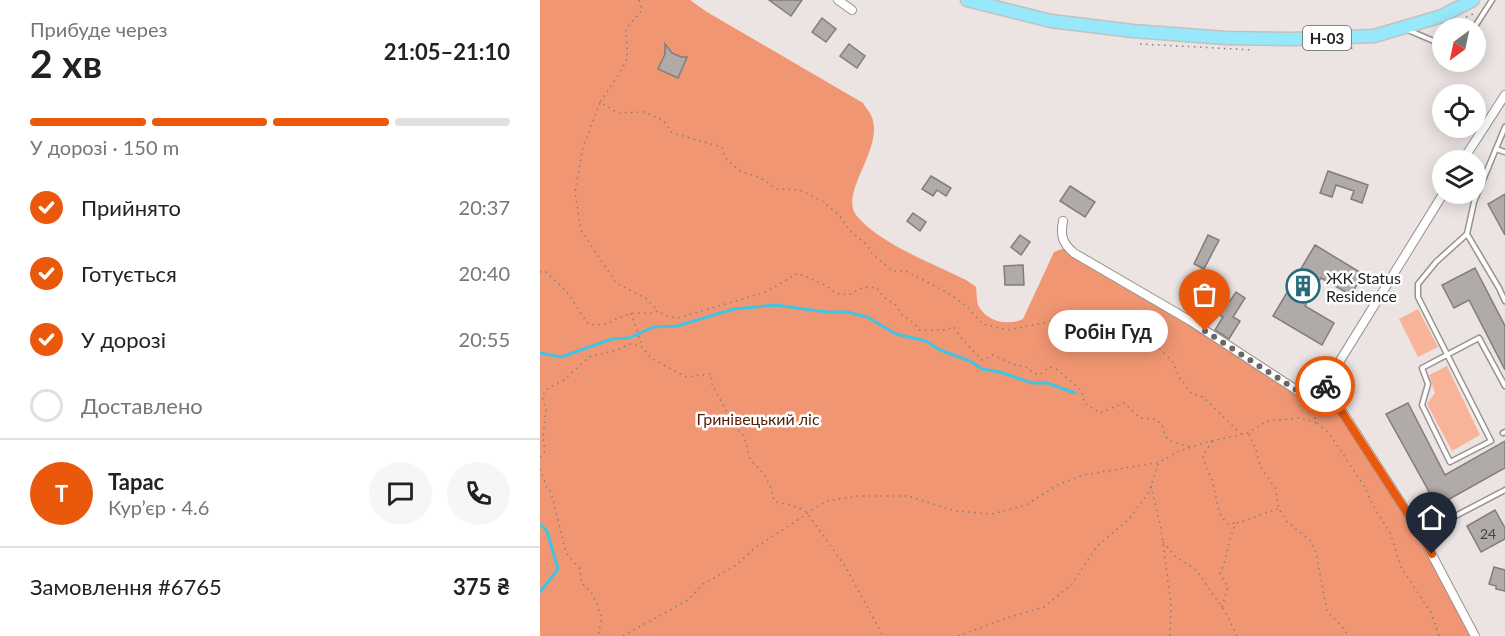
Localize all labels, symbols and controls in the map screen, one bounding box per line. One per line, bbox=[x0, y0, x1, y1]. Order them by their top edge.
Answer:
text: Прибуде через bbox=[30, 17, 167, 41]
north arrow bbox=[1432, 18, 1486, 72]
map controls bbox=[1432, 18, 1486, 204]
road number: Н-03 bbox=[1303, 26, 1351, 50]
text: 21:05–21:10 bbox=[384, 38, 510, 65]
text: 2 хв bbox=[30, 40, 102, 86]
button: locate bbox=[1432, 84, 1486, 138]
text: У дорозі · 150 m bbox=[30, 135, 179, 159]
button: layers bbox=[1432, 150, 1486, 204]
icon: check bbox=[30, 191, 63, 224]
text: Прийнято bbox=[81, 194, 181, 221]
text: 20:37 bbox=[459, 195, 510, 219]
icon: check bbox=[30, 257, 63, 290]
text: Готується bbox=[81, 260, 177, 287]
text: 20:40 bbox=[459, 261, 510, 285]
building icon: ЖК Status Residence bbox=[1285, 268, 1321, 304]
place label: ЖК Status Residence bbox=[1326, 268, 1401, 305]
pin bbox=[1179, 269, 1230, 331]
icon: bag bbox=[1188, 278, 1221, 311]
callout: Робін Гуд bbox=[1049, 310, 1169, 352]
text: Робін Гуд bbox=[1064, 319, 1152, 343]
icon: check bbox=[30, 323, 63, 356]
text: У дорозі bbox=[81, 326, 166, 353]
text: 20:55 bbox=[459, 327, 510, 351]
courier bbox=[1295, 356, 1355, 416]
icon: bike bbox=[1309, 370, 1342, 403]
text: Доставлено bbox=[81, 392, 203, 419]
park label: Гринівецький ліс bbox=[696, 409, 820, 428]
button: chat bbox=[369, 462, 432, 525]
button: phone bbox=[447, 462, 510, 525]
text: Тарас bbox=[108, 468, 164, 495]
text: Т bbox=[55, 480, 68, 507]
pin bbox=[1406, 492, 1457, 554]
text: Кур’єр · 4.6 bbox=[108, 495, 209, 519]
icon: home bbox=[1415, 501, 1448, 534]
house number: 24 bbox=[1480, 525, 1496, 542]
text: Замовлення #6765 bbox=[30, 573, 222, 600]
text: 375 ₴ bbox=[453, 573, 510, 600]

